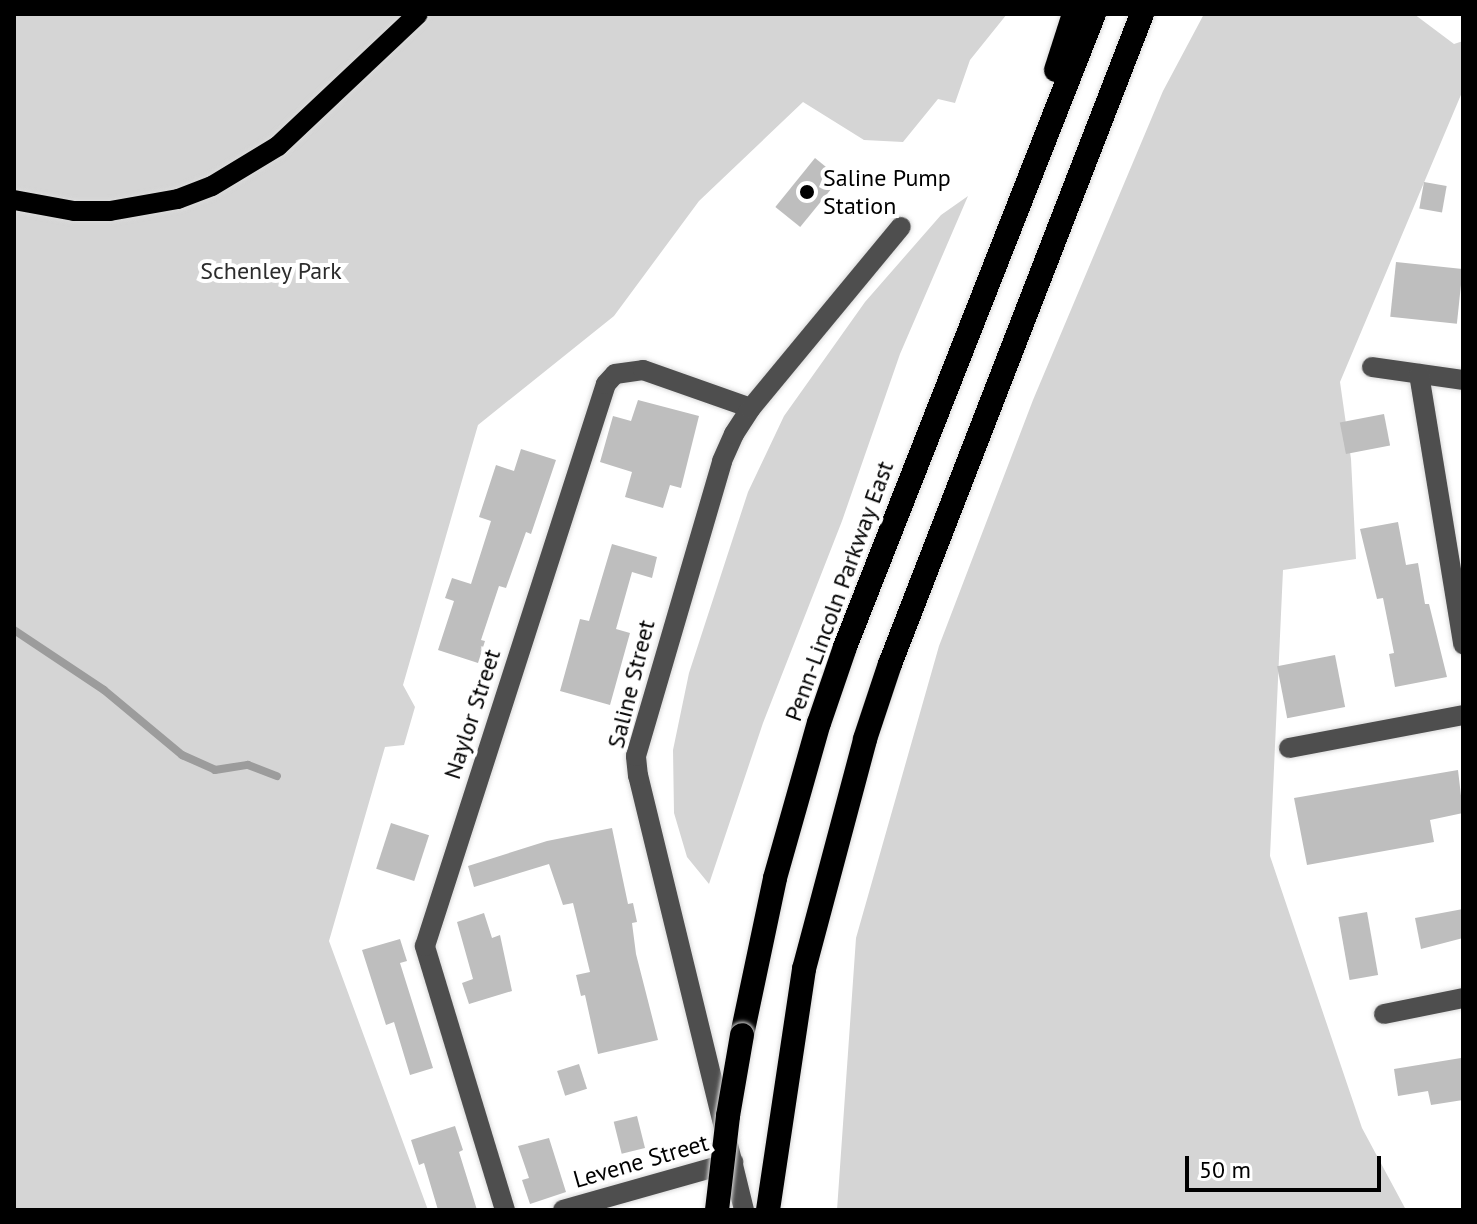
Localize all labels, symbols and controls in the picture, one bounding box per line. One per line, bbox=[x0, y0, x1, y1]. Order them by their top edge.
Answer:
place label: Saline Pump Station bbox=[823, 164, 951, 220]
marker: Saline Pump Station bbox=[798, 183, 816, 201]
park label: Schenley Park bbox=[200, 257, 342, 285]
street label: Penn-Lincoln Parkway East bbox=[778, 457, 900, 725]
street label: Saline Street bbox=[601, 617, 661, 751]
street label: Naylor Street bbox=[437, 645, 507, 783]
street label: Levene Street bbox=[570, 1128, 712, 1194]
scale bar bbox=[1189, 1140, 1385, 1190]
text: 50 m bbox=[1199, 1154, 1251, 1185]

